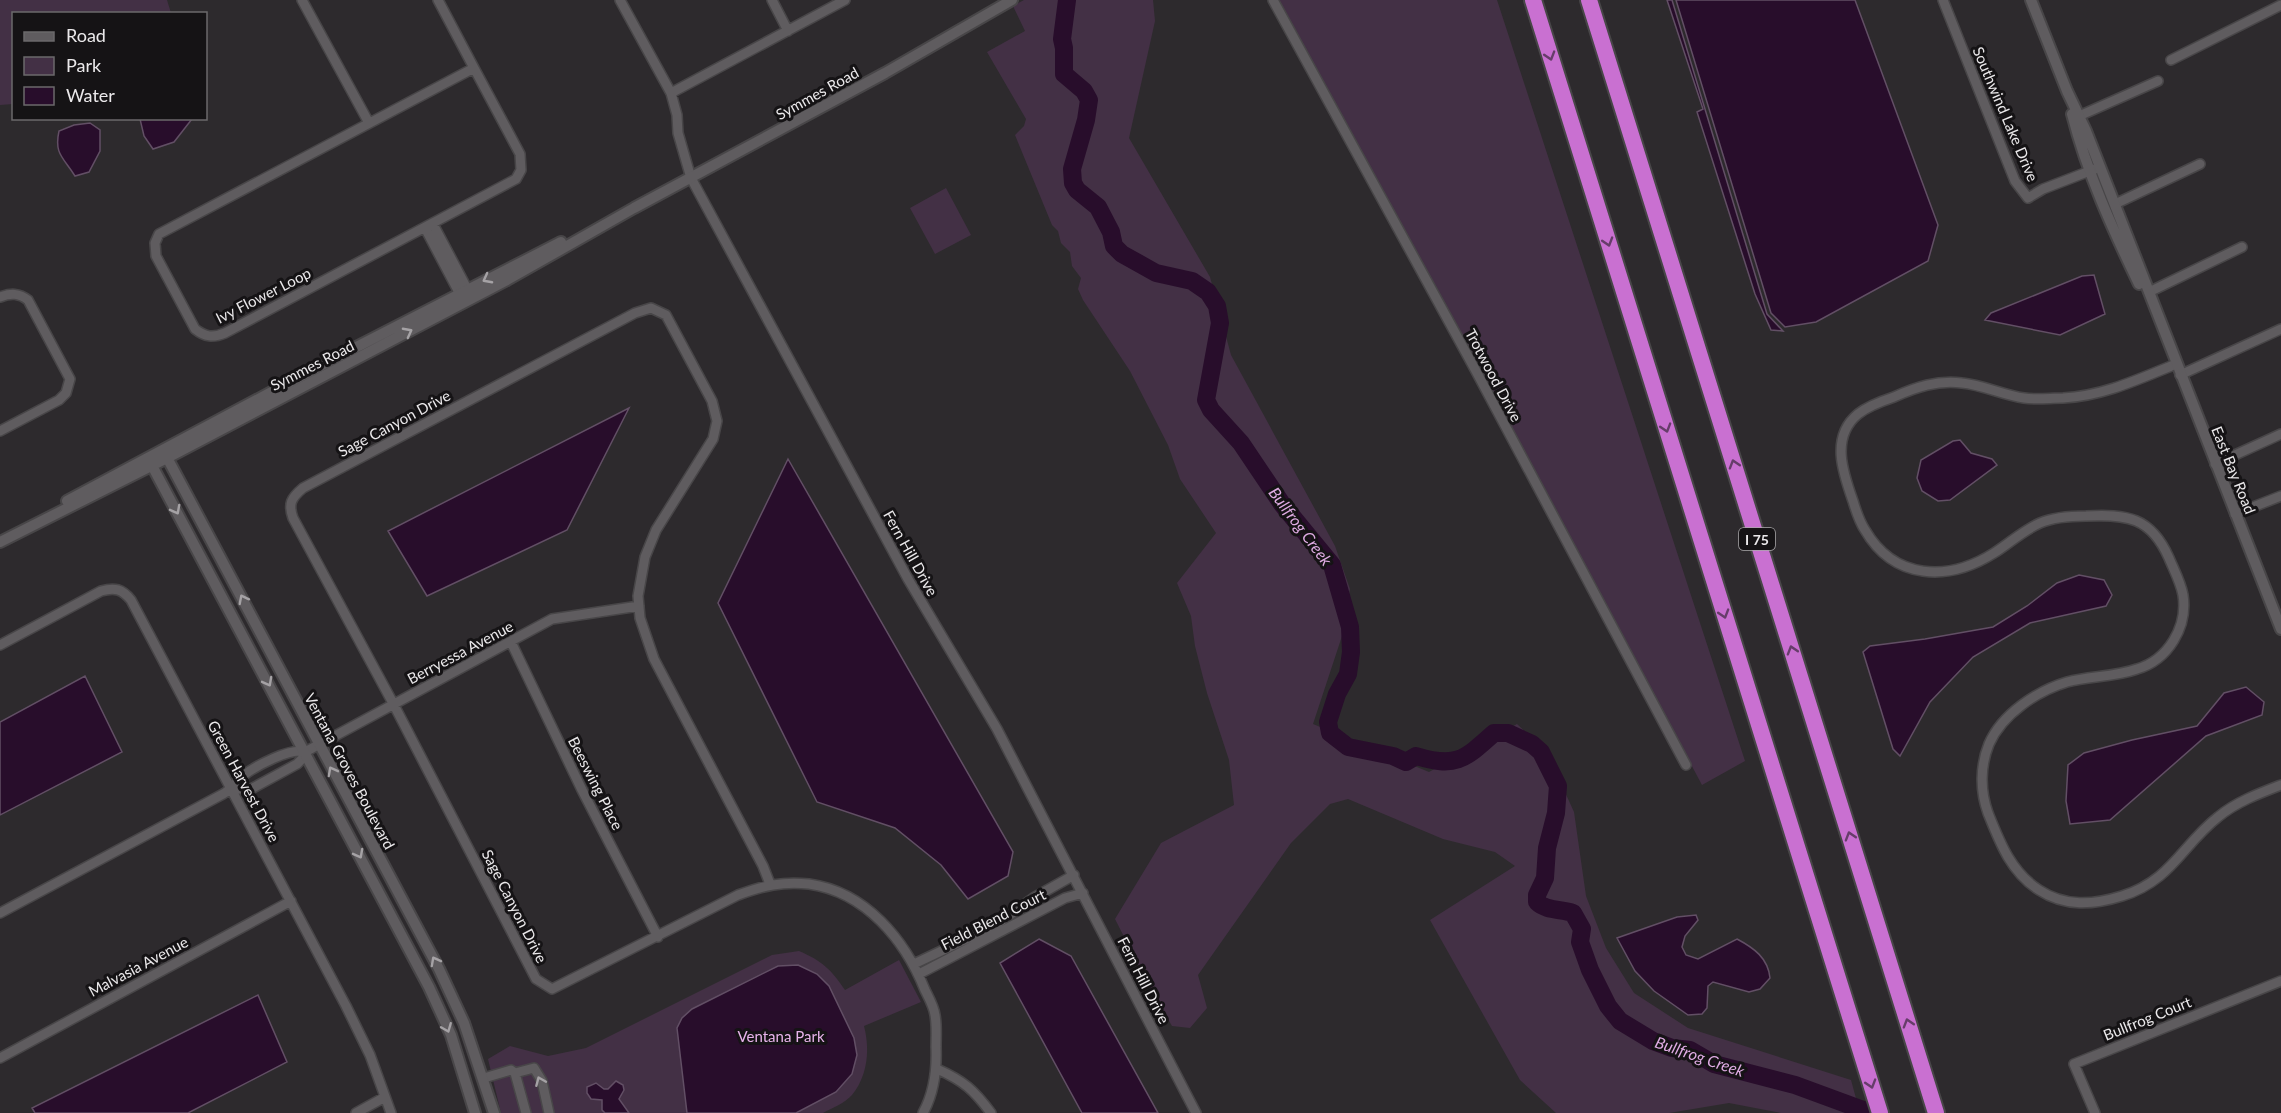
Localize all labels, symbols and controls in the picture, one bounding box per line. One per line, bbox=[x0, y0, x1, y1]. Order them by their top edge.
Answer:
legend bbox=[12, 12, 207, 120]
text: Road bbox=[66, 24, 106, 46]
street label: Southwind Lake Drive bbox=[1969, 44, 2043, 184]
one-way arrow bbox=[1543, 50, 1555, 61]
text: Park bbox=[66, 54, 102, 76]
street label: Symmes Road bbox=[773, 63, 861, 123]
text: Water bbox=[66, 84, 115, 106]
one-way arrow bbox=[1601, 236, 1613, 247]
street label: Ivy Flower Loop bbox=[212, 263, 314, 327]
one-way arrow bbox=[483, 272, 494, 283]
street label: Trotwood Drive bbox=[1462, 325, 1526, 425]
one-way arrow bbox=[402, 328, 412, 339]
street label: Symmes Road bbox=[267, 336, 357, 394]
street label: Sage Canyon Drive bbox=[335, 386, 453, 460]
one-way arrow bbox=[1659, 422, 1672, 433]
street label: East Bay Road bbox=[2208, 423, 2260, 517]
one-way arrow bbox=[1729, 459, 1741, 470]
water label: Bullfrog Creek bbox=[1265, 483, 1337, 569]
one-way arrow bbox=[169, 504, 180, 514]
street label: Fern Hill Drive bbox=[880, 507, 942, 599]
road number: I 75 bbox=[1739, 528, 1775, 550]
one-way arrow bbox=[239, 594, 251, 605]
one-way arrow bbox=[1717, 608, 1730, 619]
street label: Berryessa Avenue bbox=[404, 616, 516, 687]
one-way arrow bbox=[1787, 645, 1799, 656]
one-way arrow bbox=[261, 676, 272, 686]
street label: Ventana Groves Boulevard bbox=[301, 690, 399, 852]
street label: Green Harvest Drive bbox=[204, 717, 284, 845]
street label: Beeswing Place bbox=[565, 733, 627, 833]
one-way arrow bbox=[328, 766, 339, 777]
one-way arrow bbox=[1845, 831, 1857, 842]
street label: Sage Canyon Drive bbox=[479, 846, 551, 966]
one-way arrow bbox=[352, 848, 363, 858]
street label: Field Blend Court bbox=[938, 885, 1049, 953]
street label: Malvasia Avenue bbox=[85, 932, 191, 1000]
street label: Fern Hill Drive bbox=[1114, 934, 1174, 1026]
one-way arrow bbox=[431, 957, 442, 967]
street label: Bullfrog Court bbox=[2100, 992, 2194, 1044]
one-way arrow bbox=[1903, 1018, 1915, 1028]
one-way arrow bbox=[440, 1021, 452, 1032]
park label: Ventana Park bbox=[737, 1027, 825, 1045]
water label: Bullfrog Creek bbox=[1653, 1032, 1748, 1080]
one-way arrow bbox=[535, 1077, 547, 1088]
one-way arrow bbox=[1864, 1078, 1876, 1089]

